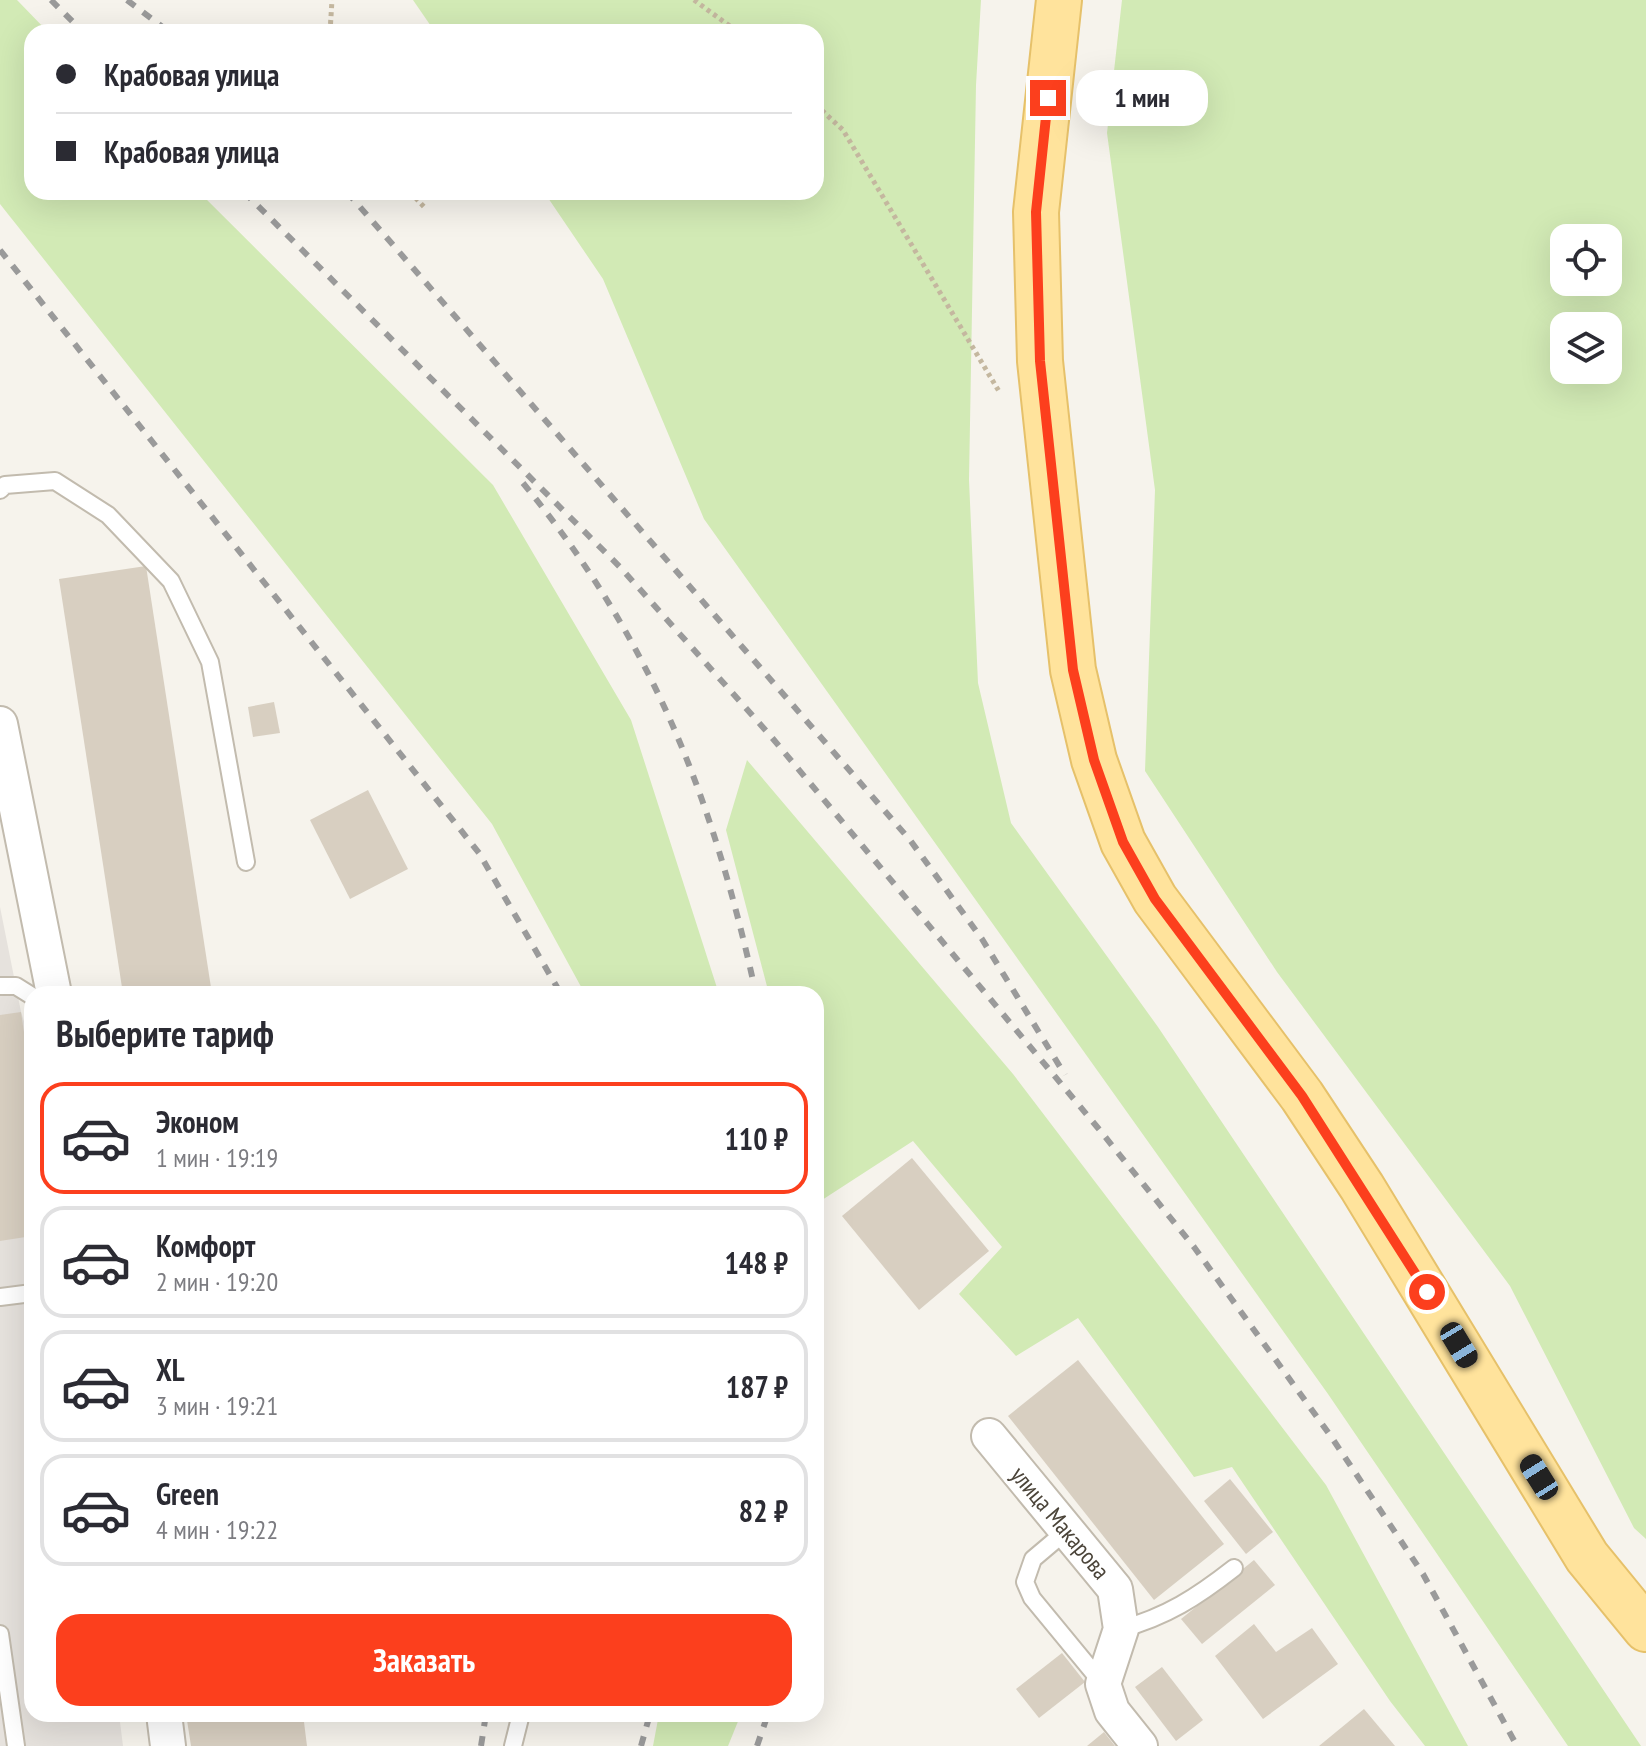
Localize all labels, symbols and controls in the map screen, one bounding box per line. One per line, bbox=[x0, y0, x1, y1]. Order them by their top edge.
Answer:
text: Крабовая улица bbox=[104, 55, 279, 94]
callout: 1 мин bbox=[1076, 70, 1208, 126]
route end bbox=[1030, 80, 1066, 116]
text: 1 мин bbox=[1114, 81, 1170, 114]
text: Крабовая улица bbox=[104, 132, 279, 171]
map controls bbox=[1550, 224, 1622, 384]
button: locate bbox=[1550, 224, 1622, 296]
button: layers bbox=[1550, 312, 1622, 384]
text: Выберите тариф bbox=[56, 1010, 274, 1057]
icon: car bbox=[60, 1102, 132, 1174]
text: Эконом bbox=[156, 1102, 239, 1141]
text: 110 ₽ bbox=[724, 1119, 788, 1158]
text: 1 мин · 19:19 bbox=[156, 1141, 278, 1174]
icon: car bbox=[60, 1226, 132, 1298]
text: Комфорт bbox=[156, 1226, 255, 1265]
text: 148 ₽ bbox=[724, 1243, 788, 1282]
text: 2 мин · 19:20 bbox=[156, 1265, 278, 1298]
route start bbox=[1409, 1274, 1445, 1310]
car bbox=[1436, 1318, 1482, 1372]
icon: car bbox=[60, 1350, 132, 1422]
text: XL bbox=[156, 1350, 185, 1389]
text: 187 ₽ bbox=[726, 1367, 788, 1406]
text: 3 мин · 19:21 bbox=[156, 1389, 278, 1422]
car bbox=[1516, 1450, 1562, 1504]
street label: улица Макарова bbox=[1004, 1460, 1117, 1586]
icon: car bbox=[60, 1474, 132, 1546]
text: Green bbox=[156, 1474, 219, 1513]
text: 82 ₽ bbox=[739, 1491, 788, 1530]
text: 4 мин · 19:22 bbox=[156, 1513, 278, 1546]
button: Заказать bbox=[56, 1614, 792, 1706]

